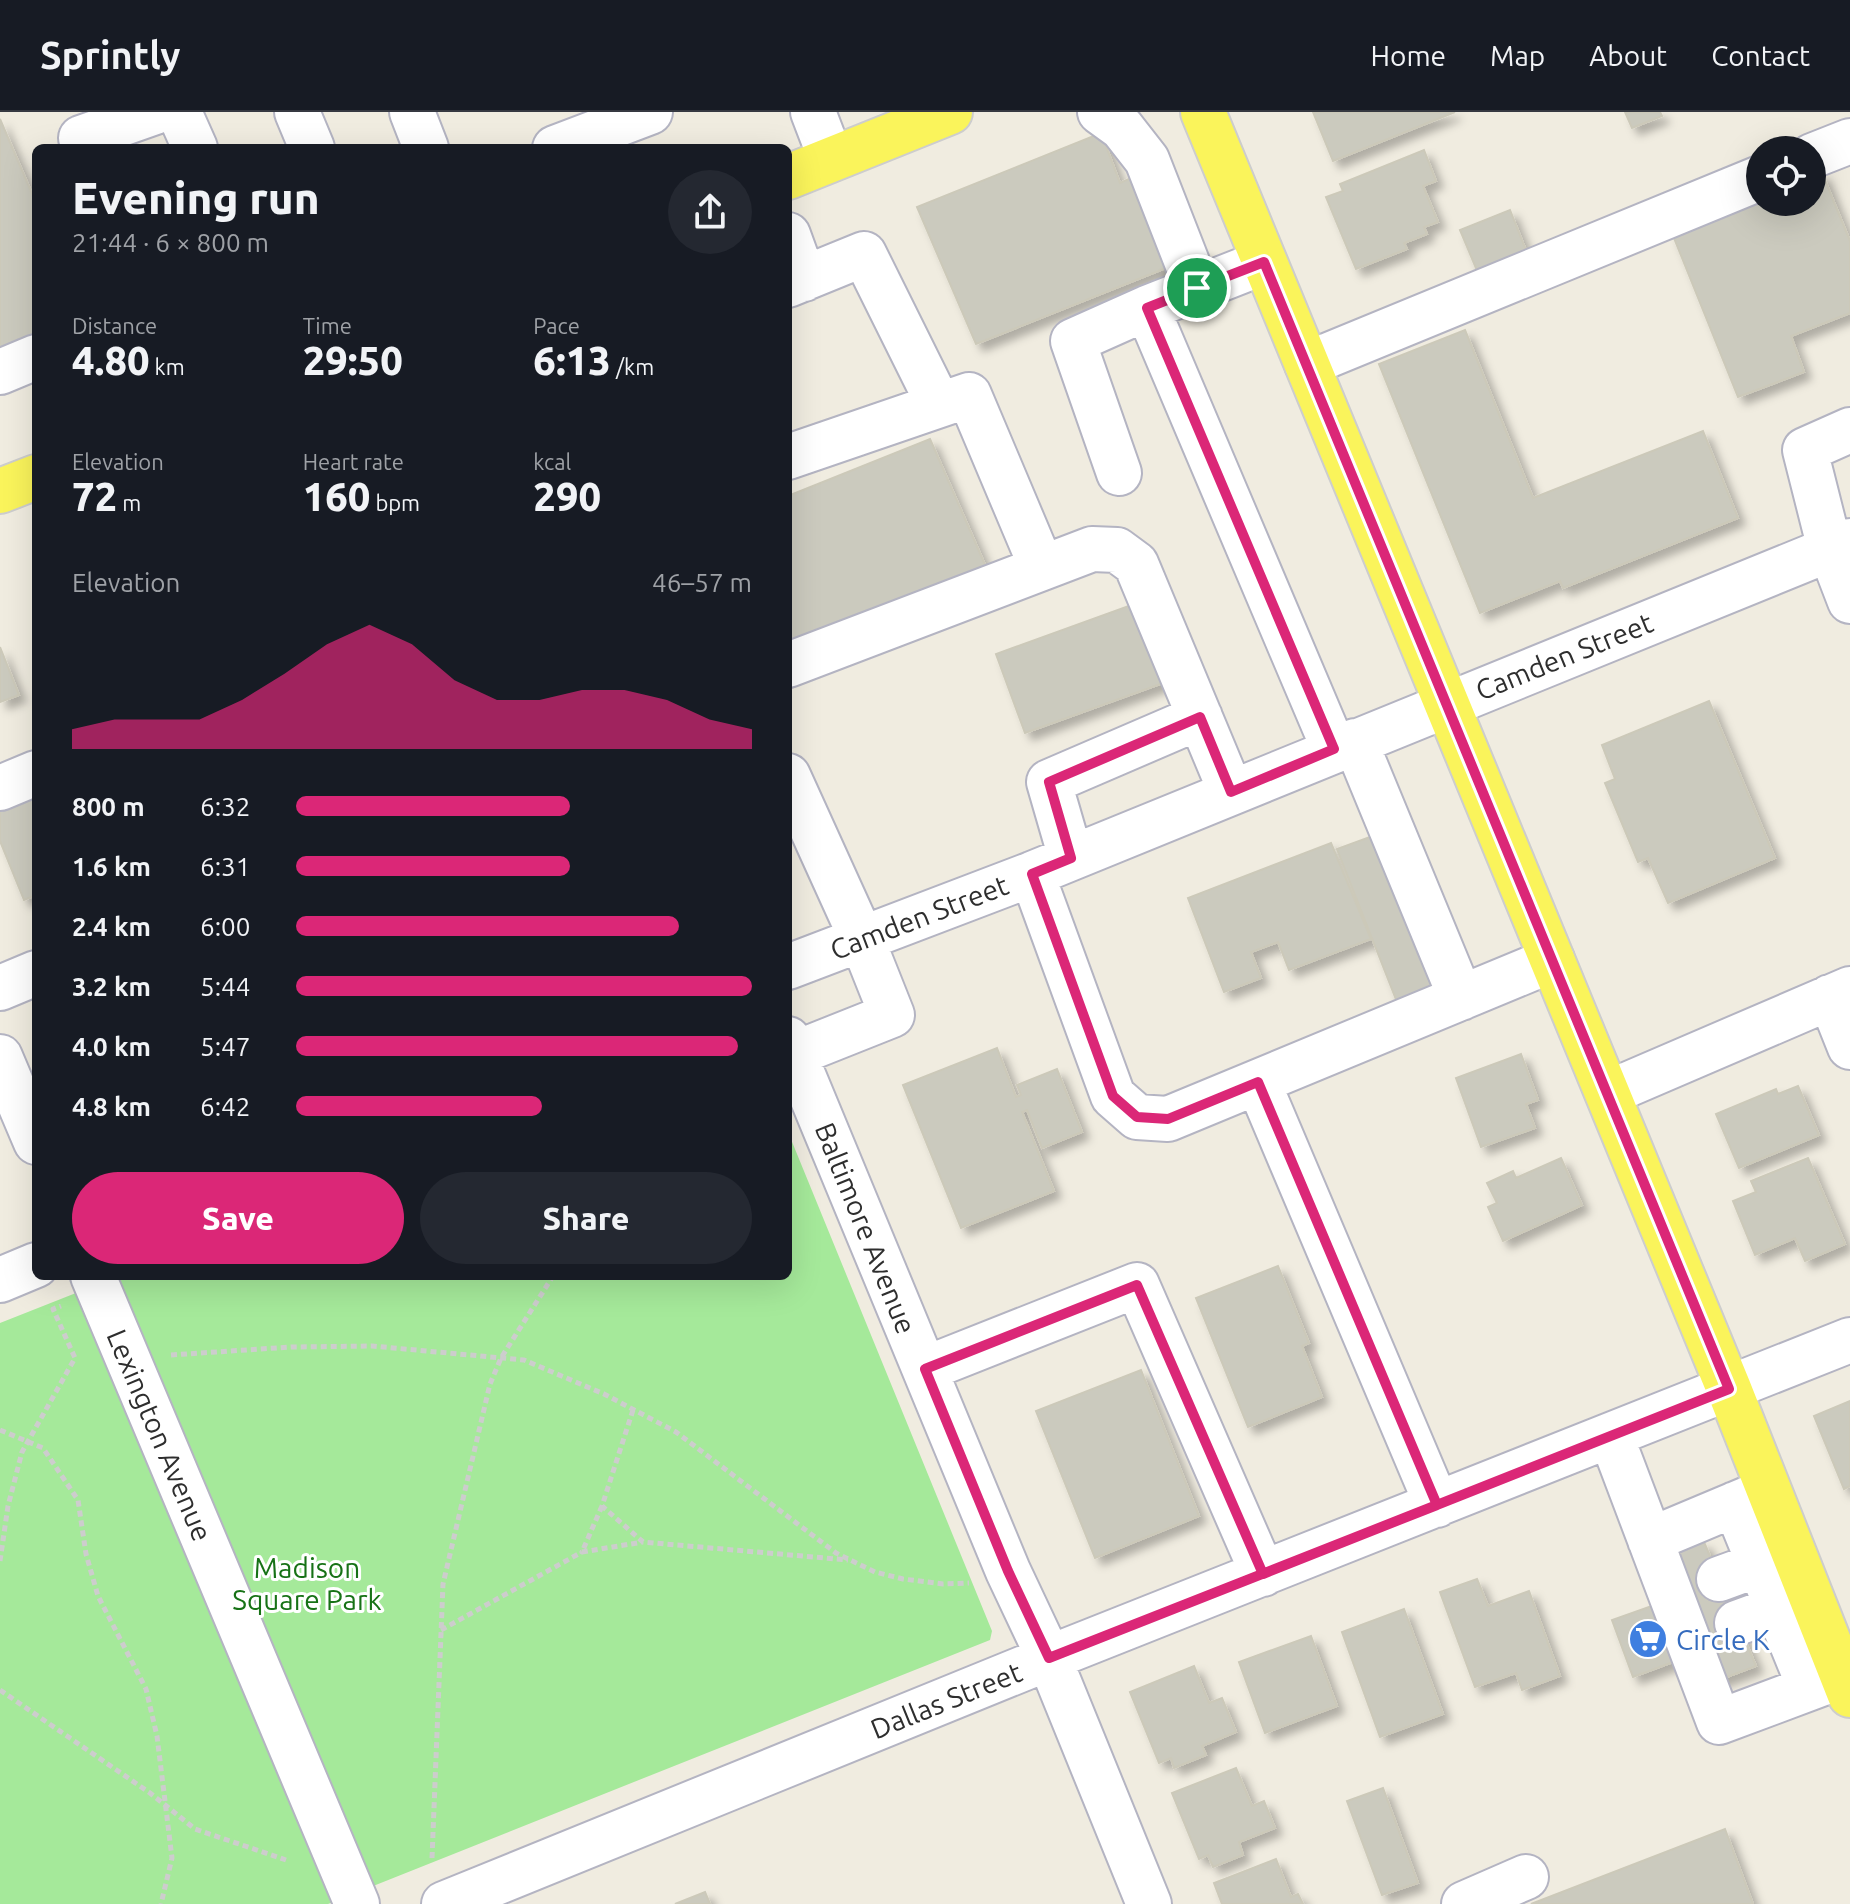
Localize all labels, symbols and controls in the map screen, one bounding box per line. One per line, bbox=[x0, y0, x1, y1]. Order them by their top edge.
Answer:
text: Sprintly bbox=[40, 34, 181, 76]
text: Home bbox=[1371, 40, 1446, 71]
text: Map bbox=[1490, 40, 1545, 71]
text: About bbox=[1589, 40, 1667, 71]
text: Contact bbox=[1711, 40, 1810, 71]
map controls bbox=[1746, 136, 1826, 216]
button: locate bbox=[1746, 136, 1826, 216]
button: share bbox=[668, 170, 752, 254]
text: Evening run bbox=[72, 173, 320, 222]
text: 21:44 · 6 × 800 m bbox=[72, 228, 269, 257]
pin bbox=[1163, 254, 1231, 322]
icon: arrive bbox=[1175, 266, 1219, 310]
text: Distance bbox=[72, 313, 157, 338]
text: Time bbox=[303, 313, 352, 338]
text: Pace bbox=[533, 313, 580, 338]
text: 4.80 bbox=[72, 338, 150, 383]
text: 29:50 bbox=[303, 338, 403, 383]
text: 6:13 bbox=[533, 338, 611, 383]
text: km bbox=[150, 354, 185, 379]
text: /km bbox=[611, 354, 654, 379]
text: Elevation bbox=[72, 449, 164, 474]
text: Heart rate bbox=[303, 449, 404, 474]
text: kcal bbox=[533, 449, 571, 474]
text: 72 bbox=[72, 474, 117, 519]
text: 160 bbox=[303, 474, 370, 519]
text: 290 bbox=[533, 474, 601, 519]
text: m bbox=[117, 490, 141, 515]
text: bpm bbox=[370, 490, 420, 515]
text: Elevation bbox=[72, 568, 180, 597]
text: 46–57 m bbox=[652, 568, 752, 597]
street label: Camden Street bbox=[1471, 606, 1657, 706]
text: 800 m bbox=[72, 792, 145, 821]
text: 6:32 bbox=[200, 792, 250, 821]
text: 1.6 km bbox=[72, 852, 151, 881]
text: 6:31 bbox=[200, 852, 250, 881]
street label: Camden Street bbox=[826, 869, 1012, 965]
text: 2.4 km bbox=[72, 912, 151, 941]
text: 6:00 bbox=[200, 912, 250, 941]
text: 3.2 km bbox=[72, 972, 151, 1001]
text: 5:44 bbox=[200, 972, 250, 1001]
text: 4.0 km bbox=[72, 1032, 151, 1061]
text: 5:47 bbox=[200, 1032, 250, 1061]
text: 4.8 km bbox=[72, 1092, 151, 1121]
text: 6:42 bbox=[200, 1092, 250, 1121]
street label: Baltimore Avenue bbox=[810, 1118, 922, 1338]
button: Save bbox=[72, 1172, 404, 1264]
button: Share bbox=[420, 1172, 752, 1264]
street label: Lexington Avenue bbox=[101, 1325, 219, 1545]
park label: Madison Square Park bbox=[232, 1552, 382, 1615]
supermarket icon: Circle K bbox=[1627, 1618, 1669, 1660]
place label: Circle K bbox=[1676, 1624, 1770, 1655]
street label: Dallas Street bbox=[866, 1656, 1026, 1744]

